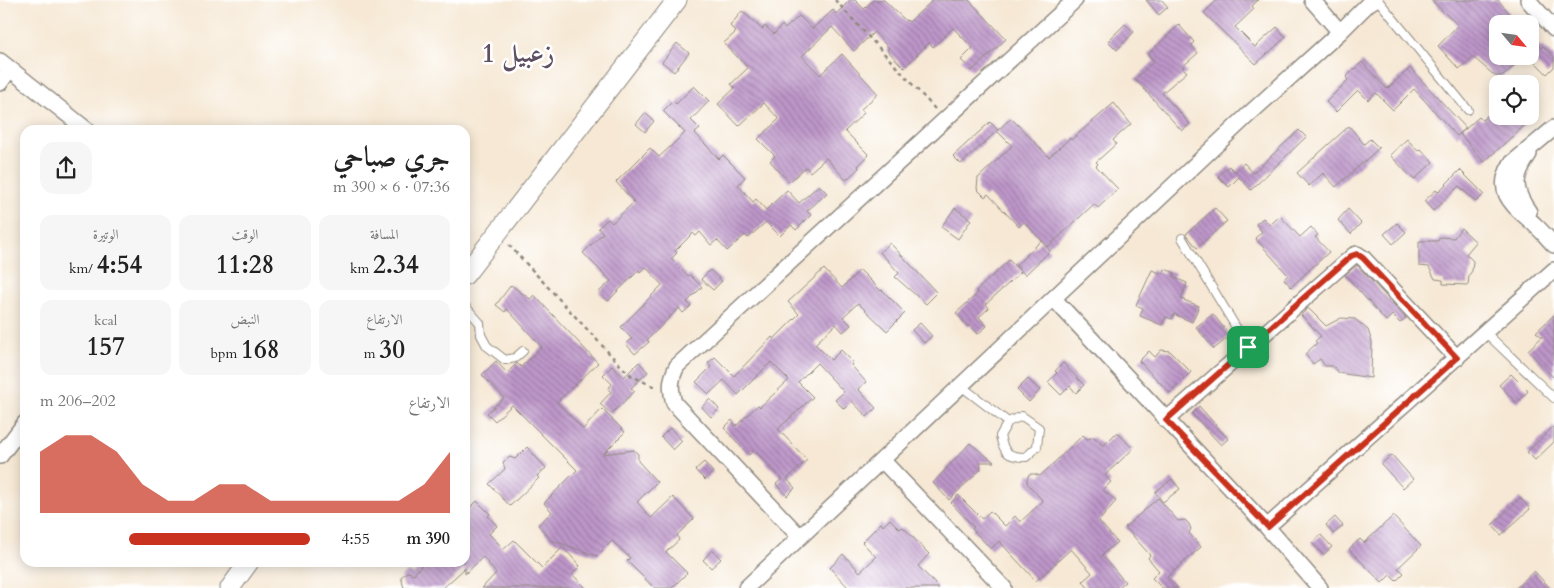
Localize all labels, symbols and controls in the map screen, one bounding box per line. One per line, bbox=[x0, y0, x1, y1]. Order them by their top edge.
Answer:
north arrow bbox=[1489, 15, 1539, 65]
map controls bbox=[1489, 15, 1539, 125]
district label: زعبيل 1 bbox=[482, 36, 554, 72]
button: locate bbox=[1489, 75, 1539, 125]
text: جري صباحي bbox=[333, 138, 450, 176]
button: share bbox=[40, 142, 92, 194]
text: 07:36 · 6 × 390 m bbox=[333, 176, 450, 198]
text: الوتيرة bbox=[93, 225, 119, 244]
text: الوقت bbox=[232, 225, 258, 244]
text: المسافة bbox=[370, 225, 399, 244]
text: 4:54 bbox=[97, 248, 142, 282]
text: 11:28 bbox=[216, 248, 274, 282]
text: 2.34 bbox=[373, 248, 419, 282]
text: /km bbox=[69, 259, 97, 278]
text: km bbox=[350, 259, 373, 278]
text: النبض bbox=[231, 310, 259, 329]
text: الارتفاع bbox=[366, 310, 403, 329]
text: kcal bbox=[94, 311, 117, 330]
pin bbox=[1227, 326, 1269, 368]
text: 157 bbox=[86, 330, 125, 364]
text: 168 bbox=[241, 333, 280, 367]
text: 30 bbox=[379, 333, 405, 367]
icon: arrive bbox=[1234, 333, 1262, 361]
text: bpm bbox=[211, 344, 241, 363]
text: m bbox=[364, 344, 379, 363]
text: 202–206 m bbox=[40, 390, 116, 412]
text: الارتفاع bbox=[408, 392, 450, 414]
text: 4:55 bbox=[341, 528, 370, 550]
text: 390 m bbox=[406, 528, 450, 550]

